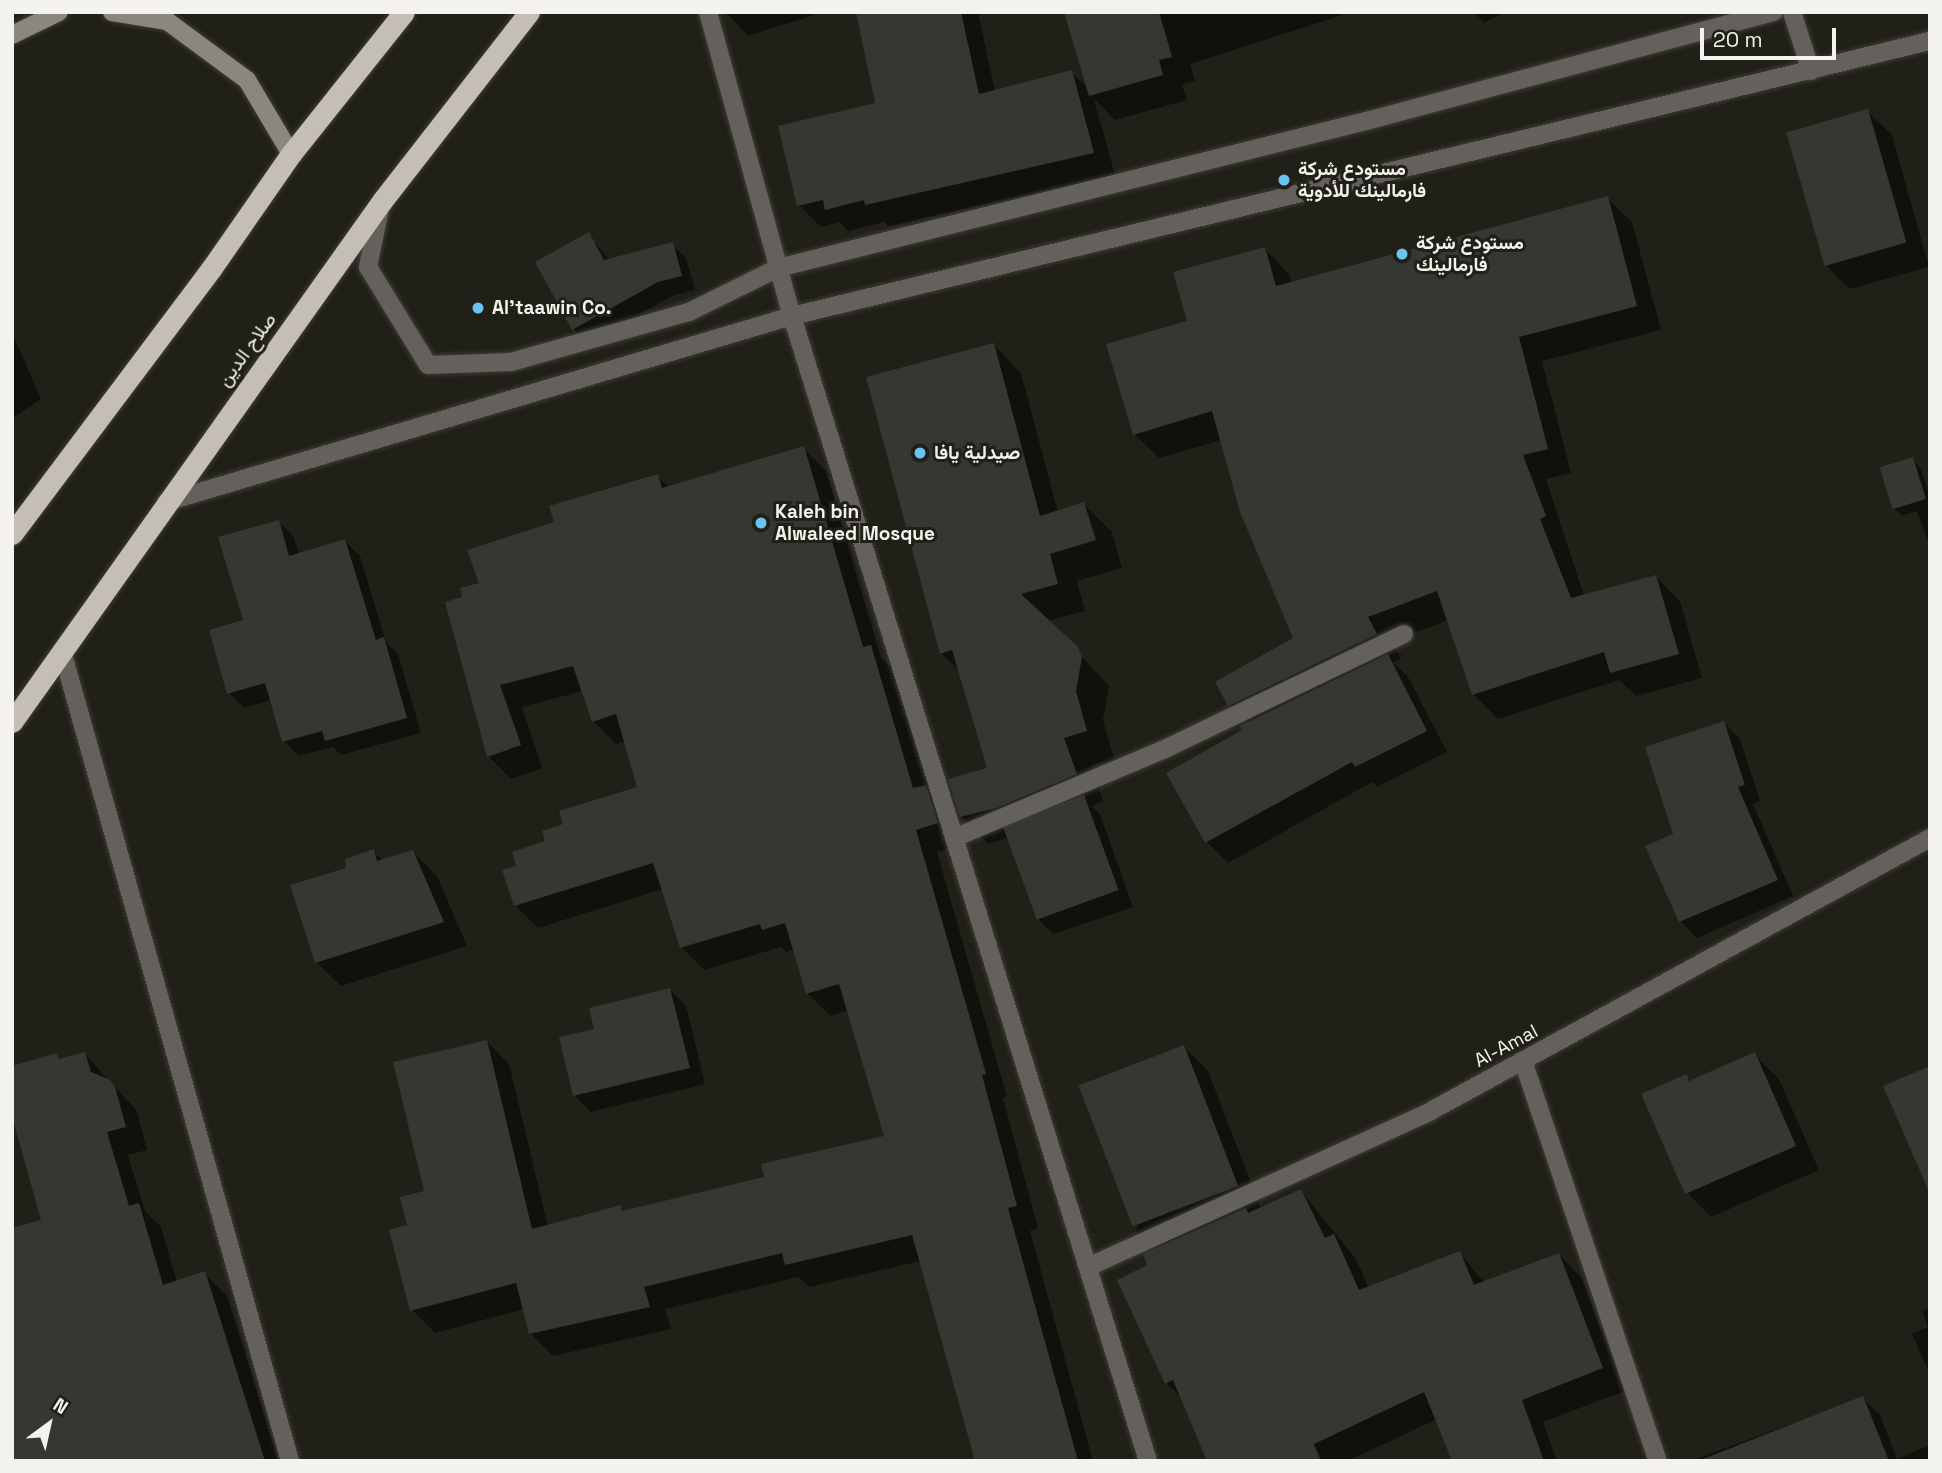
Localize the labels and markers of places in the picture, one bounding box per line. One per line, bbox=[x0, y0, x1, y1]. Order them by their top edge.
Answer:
place label: مستودع شركة فارمالينك للأدوية bbox=[1298, 158, 1426, 202]
marker: مستودع شركة فارمالينك للأدوية bbox=[1276, 172, 1292, 188]
place label: مستودع شركة فارمالينك bbox=[1416, 232, 1524, 276]
marker: مستودع شركة فارمالينك bbox=[1394, 246, 1410, 262]
place label: Al'taawin Co. bbox=[492, 297, 611, 319]
marker: Al'taawin Co. bbox=[470, 300, 486, 316]
place label: صيدلية يافا bbox=[934, 442, 1020, 464]
marker: صيدلية يافا bbox=[912, 445, 928, 461]
place label: Kaleh bin Alwaleed Mosque bbox=[775, 501, 935, 545]
marker: Kaleh bin Alwaleed Mosque bbox=[753, 515, 769, 531]

